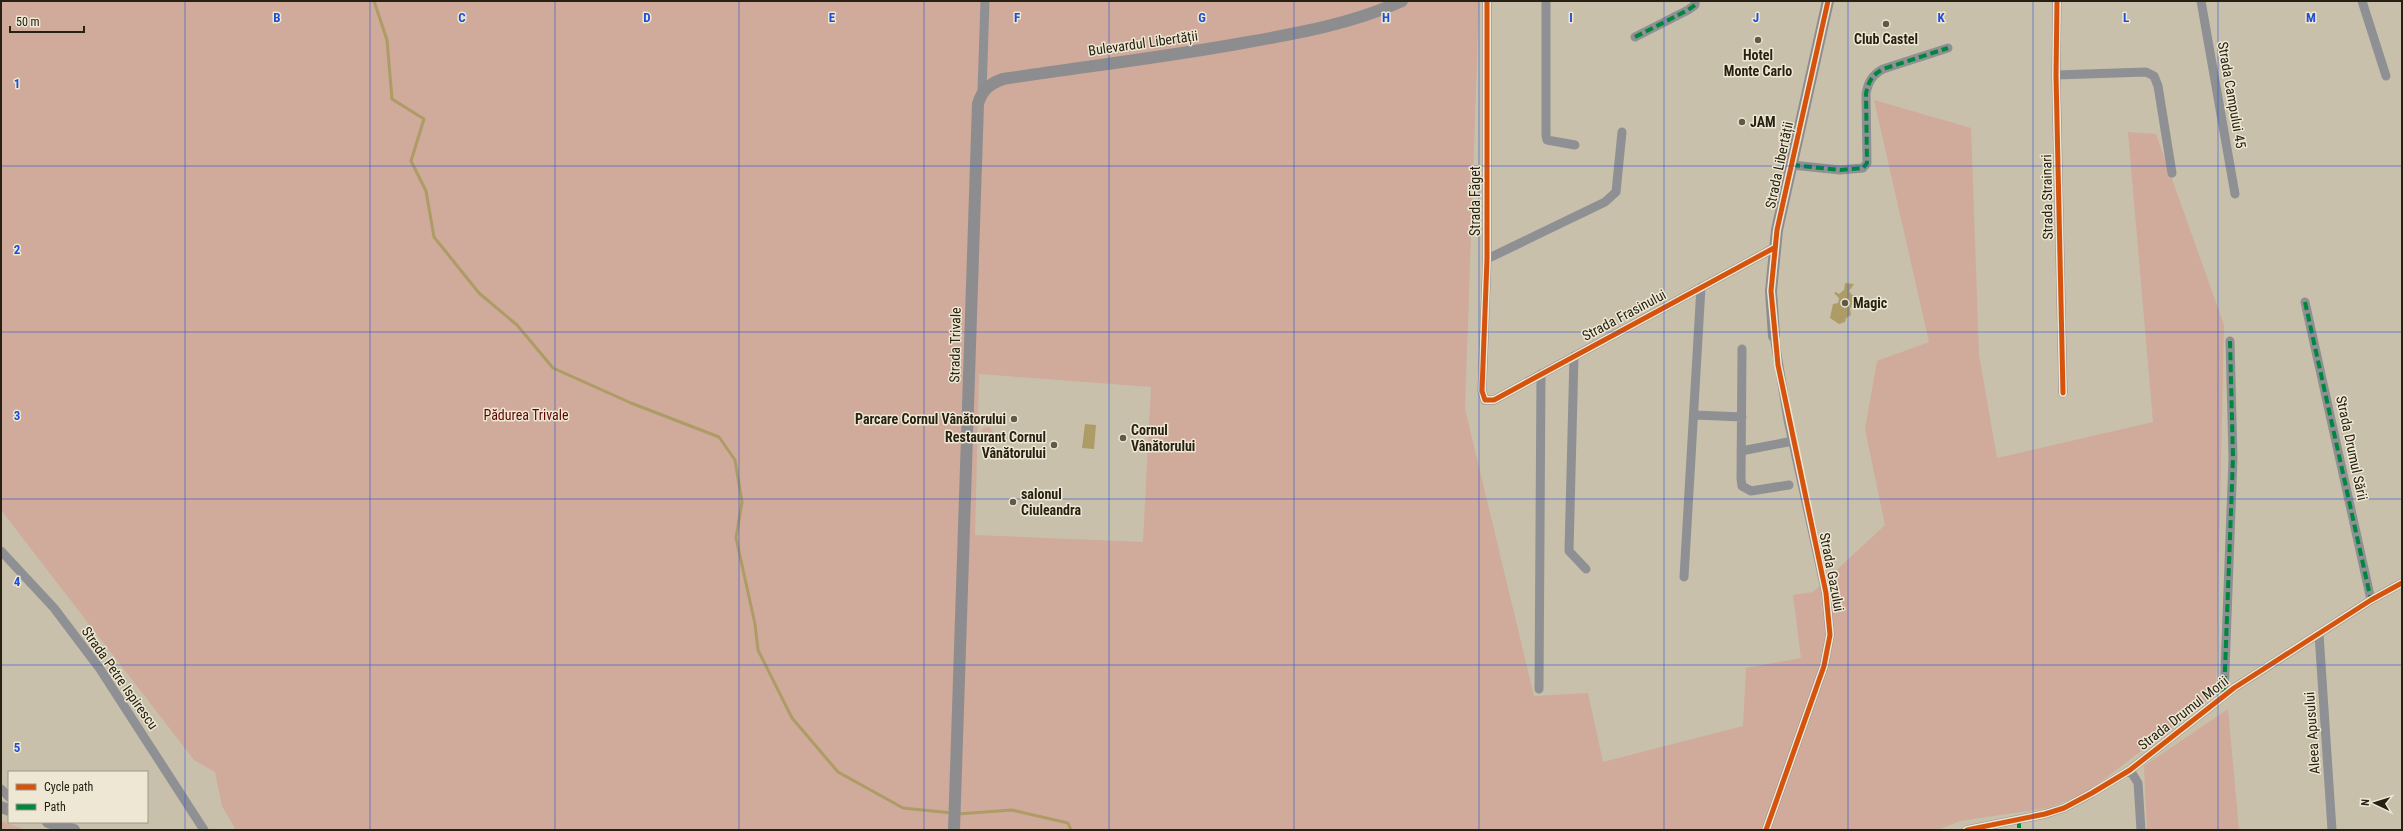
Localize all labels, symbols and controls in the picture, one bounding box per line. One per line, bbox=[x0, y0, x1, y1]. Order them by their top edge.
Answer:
scale bar bbox=[10, 8, 84, 34]
text: B bbox=[273, 10, 281, 25]
text: C bbox=[458, 10, 466, 25]
text: D bbox=[643, 10, 651, 25]
text: E bbox=[829, 10, 836, 25]
text: F bbox=[1014, 10, 1020, 25]
text: G bbox=[1198, 10, 1206, 25]
text: H bbox=[1382, 10, 1390, 25]
text: I bbox=[1569, 10, 1573, 25]
text: J bbox=[1753, 10, 1759, 25]
text: K bbox=[1937, 10, 1945, 25]
text: L bbox=[2123, 10, 2129, 25]
text: M bbox=[2306, 10, 2316, 25]
text: 50 m bbox=[16, 15, 40, 29]
marker: Club Castel bbox=[1881, 19, 1891, 29]
street label: Bulevardul Libertății bbox=[1087, 27, 1199, 60]
place label: Club Castel bbox=[1854, 31, 1918, 47]
marker: Hotel Monte Carlo bbox=[1753, 35, 1763, 45]
street label: Strada Campului 45 bbox=[2215, 40, 2249, 150]
place label: Hotel Monte Carlo bbox=[1724, 47, 1792, 79]
text: 1 bbox=[14, 76, 20, 91]
place label: JAM bbox=[1750, 114, 1776, 130]
marker: JAM bbox=[1737, 117, 1747, 127]
street label: Strada Libertății bbox=[1762, 120, 1797, 210]
street label: Strada Strainari bbox=[2038, 154, 2056, 240]
street label: Strada Făget bbox=[1467, 166, 1483, 236]
text: 2 bbox=[14, 242, 21, 257]
street label: Strada Frasinului bbox=[1579, 286, 1669, 344]
place label: Magic bbox=[1853, 295, 1888, 311]
marker: Magic bbox=[1840, 298, 1850, 308]
street label: Strada Trivale bbox=[946, 307, 964, 383]
street label: Strada Drumul Sării bbox=[2333, 394, 2371, 502]
park label: Pădurea Trivale bbox=[483, 407, 569, 423]
text: 3 bbox=[14, 408, 20, 423]
place label: Parcare Cornul Vânătorului bbox=[855, 411, 1006, 427]
marker: Parcare Cornul Vânătorului bbox=[1009, 414, 1019, 424]
place label: Cornul Vânătorului bbox=[1131, 422, 1195, 454]
place label: Restaurant Cornul Vânătorului bbox=[945, 429, 1046, 461]
marker: Cornul Vânătorului bbox=[1118, 433, 1128, 443]
marker: Restaurant Cornul Vânătorului bbox=[1049, 440, 1059, 450]
place label: salonul Ciuleandra bbox=[1021, 486, 1081, 518]
marker: salonul Ciuleandra bbox=[1008, 497, 1018, 507]
street label: Strada Gazului bbox=[1817, 531, 1847, 613]
text: 4 bbox=[14, 574, 21, 589]
street label: Strada Petre Ispirescu bbox=[79, 624, 161, 732]
street label: Strada Drumul Morii bbox=[2135, 673, 2231, 753]
street label: Aleea Apusului bbox=[2301, 691, 2323, 775]
text: 5 bbox=[14, 740, 21, 755]
legend bbox=[8, 771, 148, 823]
text: Cycle path bbox=[44, 780, 94, 794]
north arrow bbox=[2355, 783, 2395, 823]
text: N bbox=[2359, 798, 2372, 806]
text: Path bbox=[44, 800, 66, 814]

